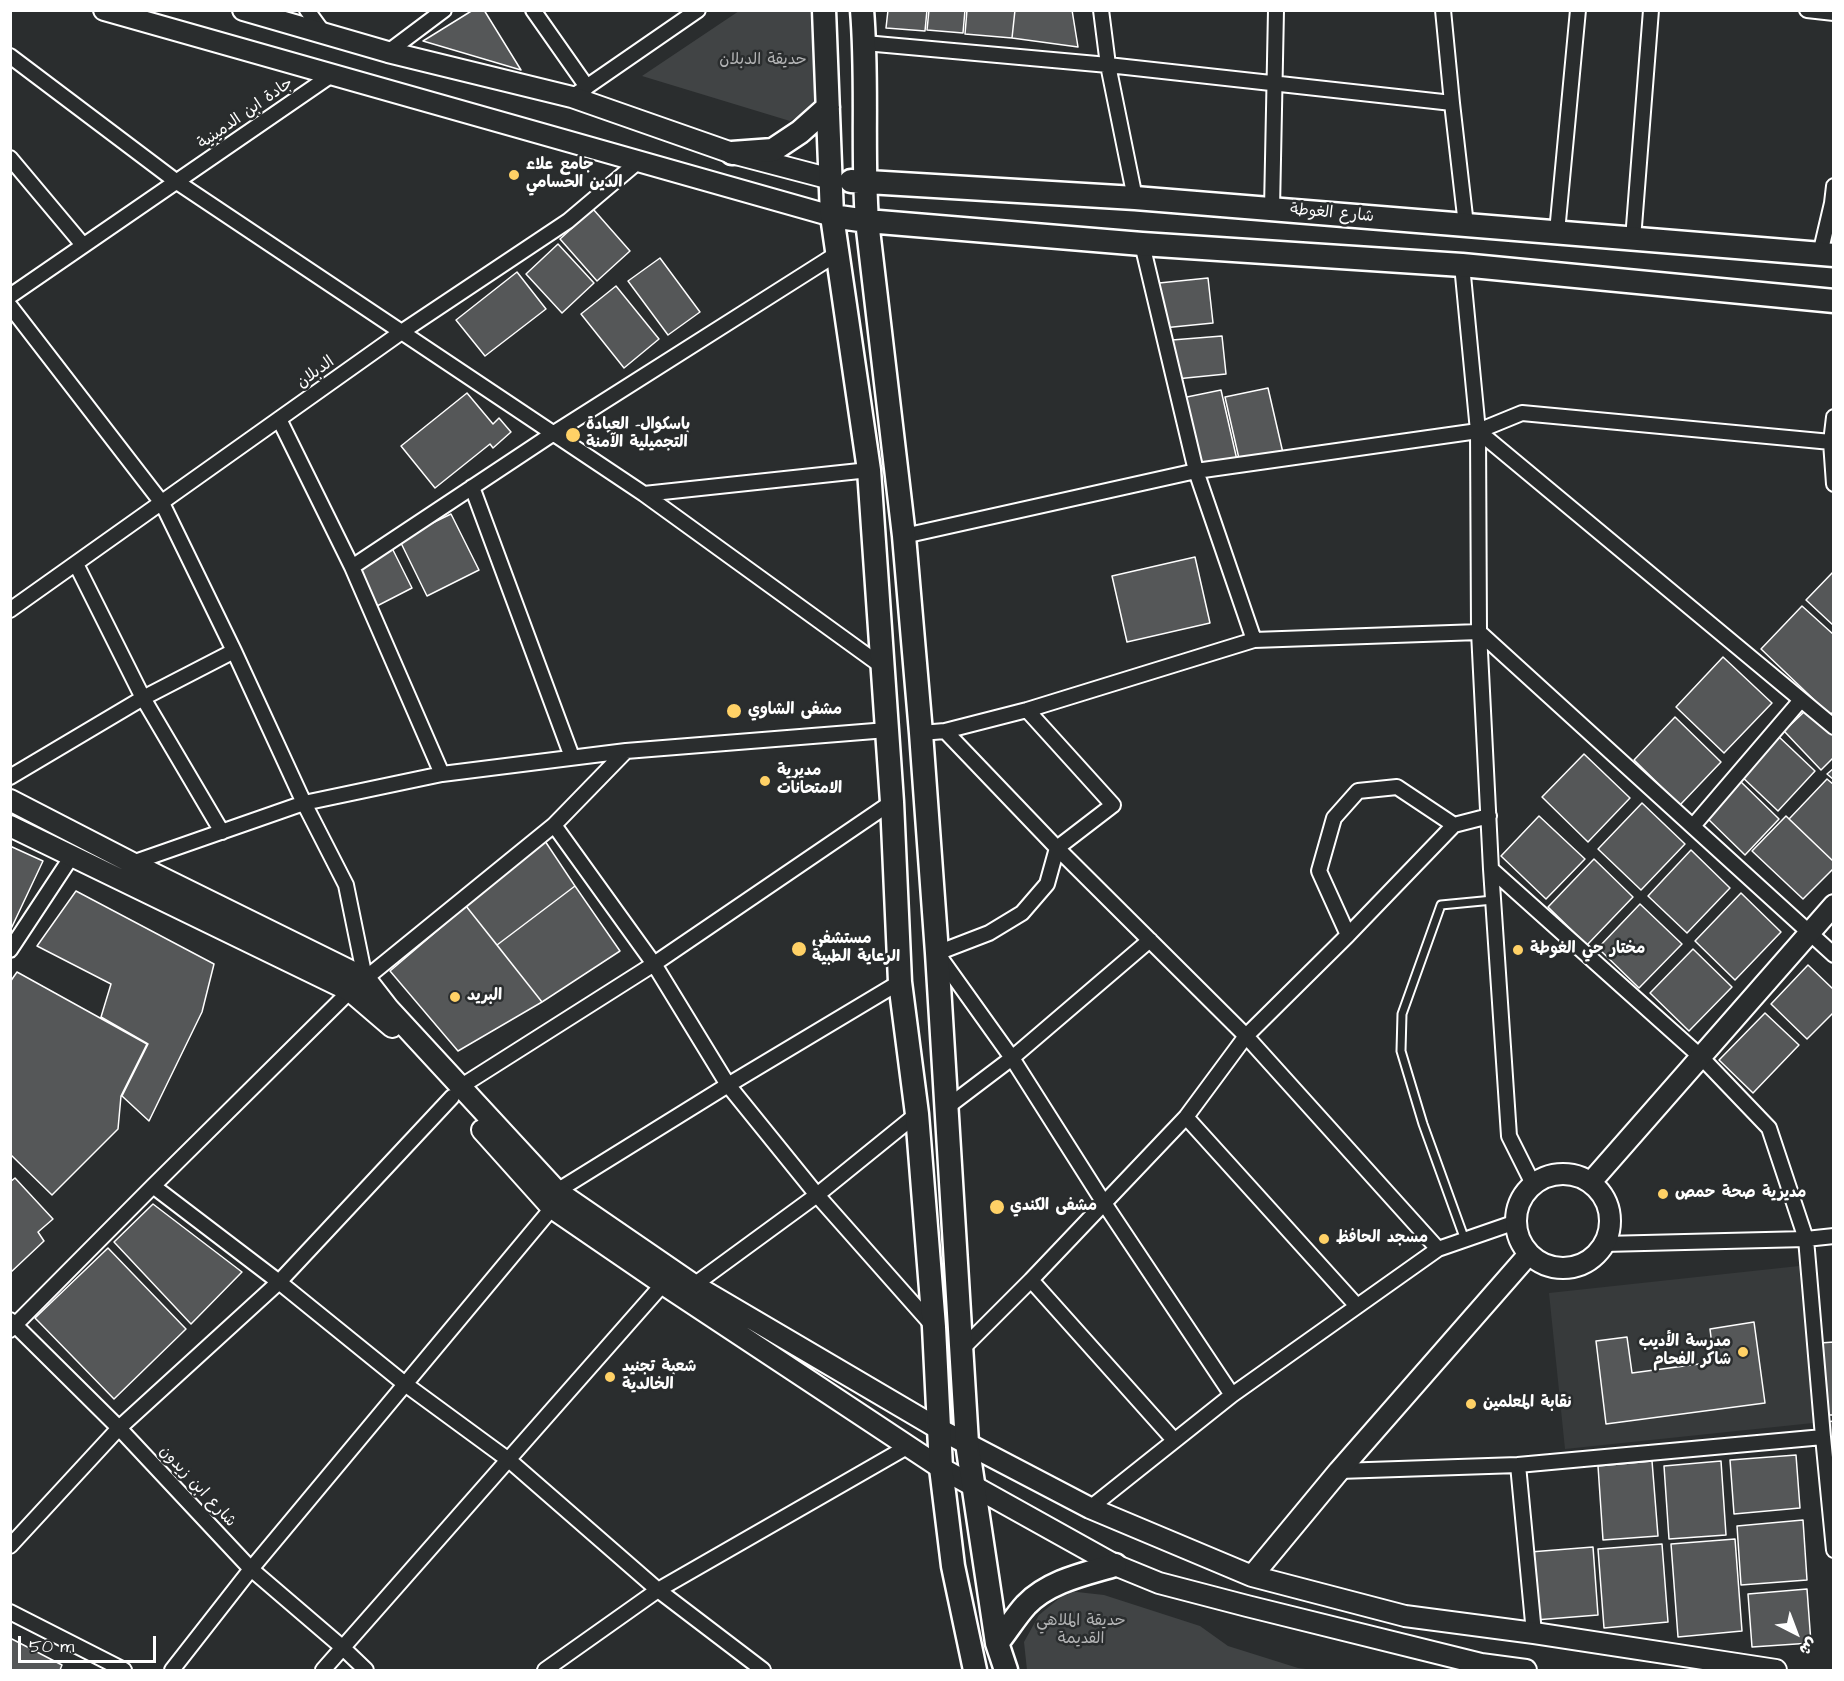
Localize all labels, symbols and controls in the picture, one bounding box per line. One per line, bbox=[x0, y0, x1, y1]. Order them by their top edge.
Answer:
park label: حديقة الدبلان bbox=[719, 51, 807, 71]
street label: جادة ابن الدمينية bbox=[195, 74, 297, 154]
place label: جامع علاء الدين الحسامي bbox=[526, 156, 622, 194]
marker: جامع علاء الدين الحسامي bbox=[507, 168, 521, 182]
street label: شارع الغوطة bbox=[1289, 201, 1375, 227]
street label: الدبلان bbox=[293, 353, 339, 393]
place label: باسكوال- العيادة التجميلية الآمنة bbox=[586, 416, 690, 454]
marker: باسكوال- العيادة التجميلية الآمنة bbox=[564, 426, 582, 444]
place label: مشفى الشاوي bbox=[748, 701, 842, 721]
marker: مشفى الشاوي bbox=[725, 702, 743, 720]
place label: مديرية الامتحانات bbox=[777, 762, 842, 800]
marker: مديرية الامتحانات bbox=[758, 774, 772, 788]
place label: مستشفى الرعاية الطبية bbox=[812, 930, 900, 968]
marker: مستشفى الرعاية الطبية bbox=[790, 940, 808, 958]
place label: مختار حي الغوطة bbox=[1530, 940, 1645, 960]
marker: مختار حي الغوطة bbox=[1511, 943, 1525, 957]
place label: البريد bbox=[467, 987, 502, 1007]
marker: البريد bbox=[448, 990, 462, 1004]
place label: مديرية صحة حمص bbox=[1675, 1184, 1806, 1204]
marker: مديرية صحة حمص bbox=[1656, 1187, 1670, 1201]
place label: مشفى الكندي bbox=[1010, 1197, 1097, 1217]
marker: مشفى الكندي bbox=[988, 1198, 1006, 1216]
place label: مسجد الحافظ bbox=[1336, 1229, 1428, 1249]
marker: مسجد الحافظ bbox=[1317, 1232, 1331, 1246]
place label: مدرسة الأديب شاكر الفحام bbox=[1639, 1333, 1731, 1371]
marker: مدرسة الأديب شاكر الفحام bbox=[1736, 1345, 1750, 1359]
place label: شعبة تجنيد الخالدية bbox=[622, 1358, 696, 1396]
marker: شعبة تجنيد الخالدية bbox=[603, 1370, 617, 1384]
place label: نقابة المعلمين bbox=[1483, 1394, 1572, 1414]
marker: نقابة المعلمين bbox=[1464, 1397, 1478, 1411]
street label: شارع ابن زيدون bbox=[154, 1442, 240, 1532]
north arrow bbox=[1766, 1603, 1826, 1663]
park label: حديقة الملاهي القديمة bbox=[1036, 1612, 1126, 1650]
scale bar bbox=[21, 1624, 159, 1662]
text: ش bbox=[1794, 1632, 1822, 1660]
text: 50 m bbox=[29, 1634, 74, 1659]

